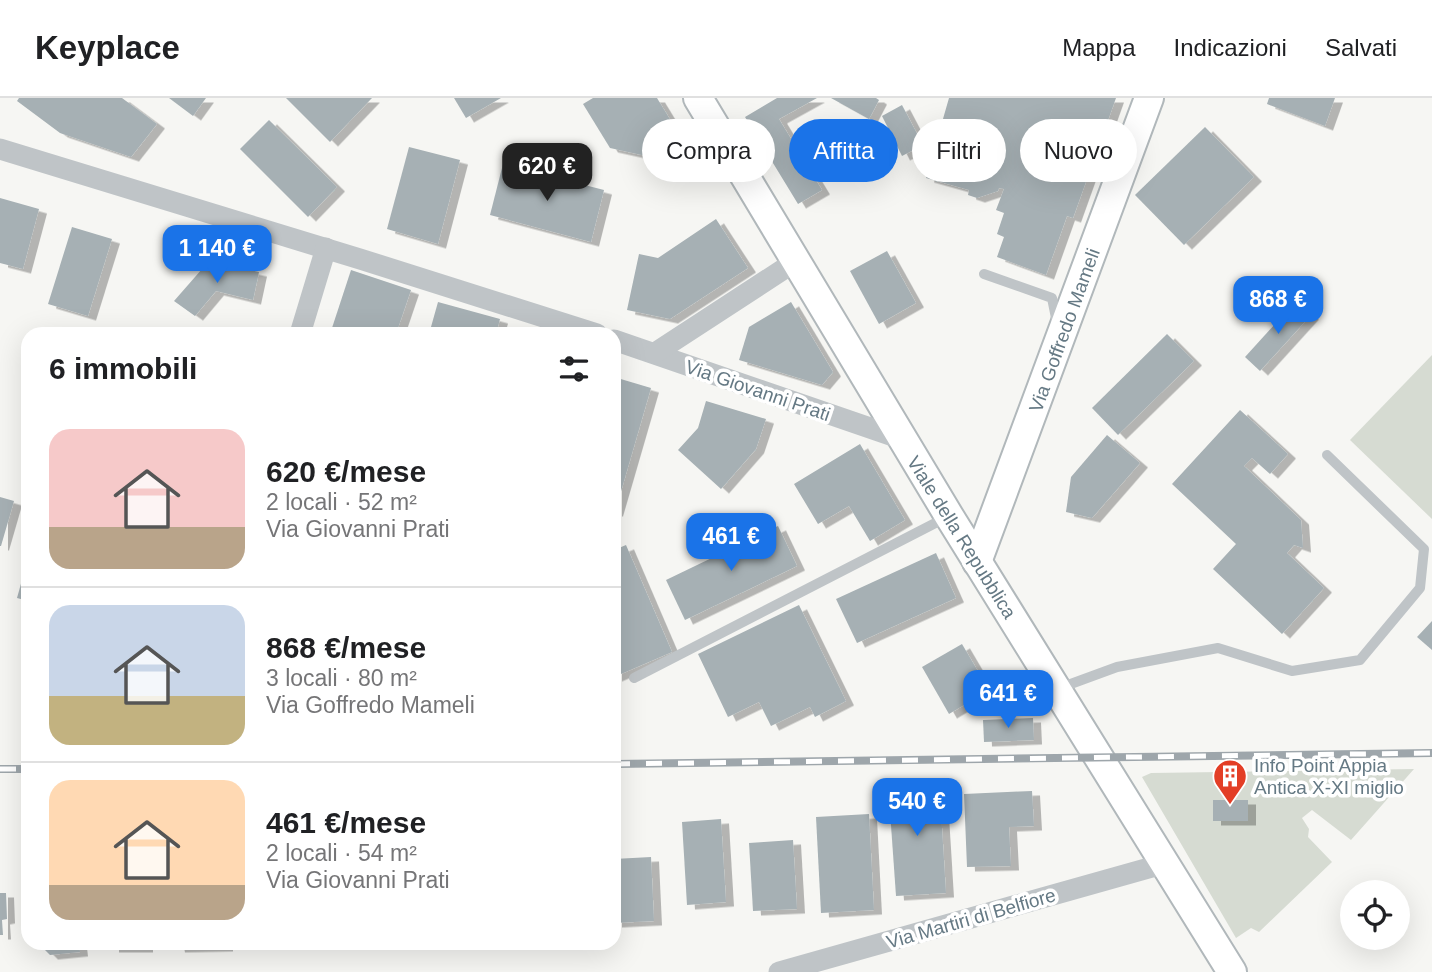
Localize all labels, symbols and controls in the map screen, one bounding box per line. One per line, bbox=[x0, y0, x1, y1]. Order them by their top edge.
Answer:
text: Keyplace bbox=[35, 29, 180, 66]
text: Mappa bbox=[1062, 34, 1136, 61]
text: Indicazioni bbox=[1174, 34, 1287, 61]
text: Salvati bbox=[1325, 34, 1397, 61]
chip: Compra bbox=[642, 119, 775, 182]
chip: Affitta bbox=[789, 119, 898, 182]
chip: Filtri bbox=[912, 119, 1006, 182]
chip: Nuovo bbox=[1020, 119, 1137, 182]
pin: 620 € bbox=[498, 144, 596, 203]
text: 620 € bbox=[518, 153, 576, 179]
pin: 1 140 € bbox=[152, 226, 282, 285]
text: 1 140 € bbox=[179, 235, 255, 261]
street label: Via Goffredo Mameli bbox=[1025, 246, 1104, 415]
pin: 868 € bbox=[1229, 276, 1327, 336]
text: 868 € bbox=[1249, 286, 1307, 312]
icon: filters bbox=[555, 350, 593, 388]
text: 6 immobili bbox=[49, 352, 197, 385]
street label: Via Giovanni Prati bbox=[683, 356, 833, 425]
street label: Viale della Repubblica bbox=[903, 452, 1020, 623]
text: 620 €/mese bbox=[266, 455, 426, 488]
icon: home bbox=[105, 457, 189, 541]
text: 2 locali · 52 m² bbox=[266, 489, 417, 515]
pin: 461 € bbox=[682, 514, 780, 573]
text: Via Giovanni Prati bbox=[266, 516, 450, 542]
text: 461 € bbox=[702, 523, 760, 549]
text: 868 €/mese bbox=[266, 631, 426, 664]
icon: home bbox=[105, 633, 189, 717]
text: 3 locali · 80 m² bbox=[266, 665, 417, 691]
pin: 641 € bbox=[959, 670, 1057, 730]
text: 641 € bbox=[979, 680, 1037, 706]
text: Via Goffredo Mameli bbox=[266, 692, 475, 718]
place label: Info Point Appia Antica X-XI miglio bbox=[1254, 755, 1404, 798]
building icon: Info Point Appia Antica X-XI miglio bbox=[1211, 757, 1249, 806]
pin: 540 € bbox=[868, 778, 966, 838]
text: 540 € bbox=[888, 788, 946, 814]
text: 461 €/mese bbox=[266, 806, 426, 839]
icon: home bbox=[105, 808, 189, 892]
text: 2 locali · 54 m² bbox=[266, 840, 417, 866]
text: Via Giovanni Prati bbox=[266, 867, 450, 893]
map controls bbox=[1340, 880, 1410, 950]
button: locate bbox=[1340, 880, 1410, 950]
street label: Via Martiri di Belfiore bbox=[884, 884, 1058, 953]

